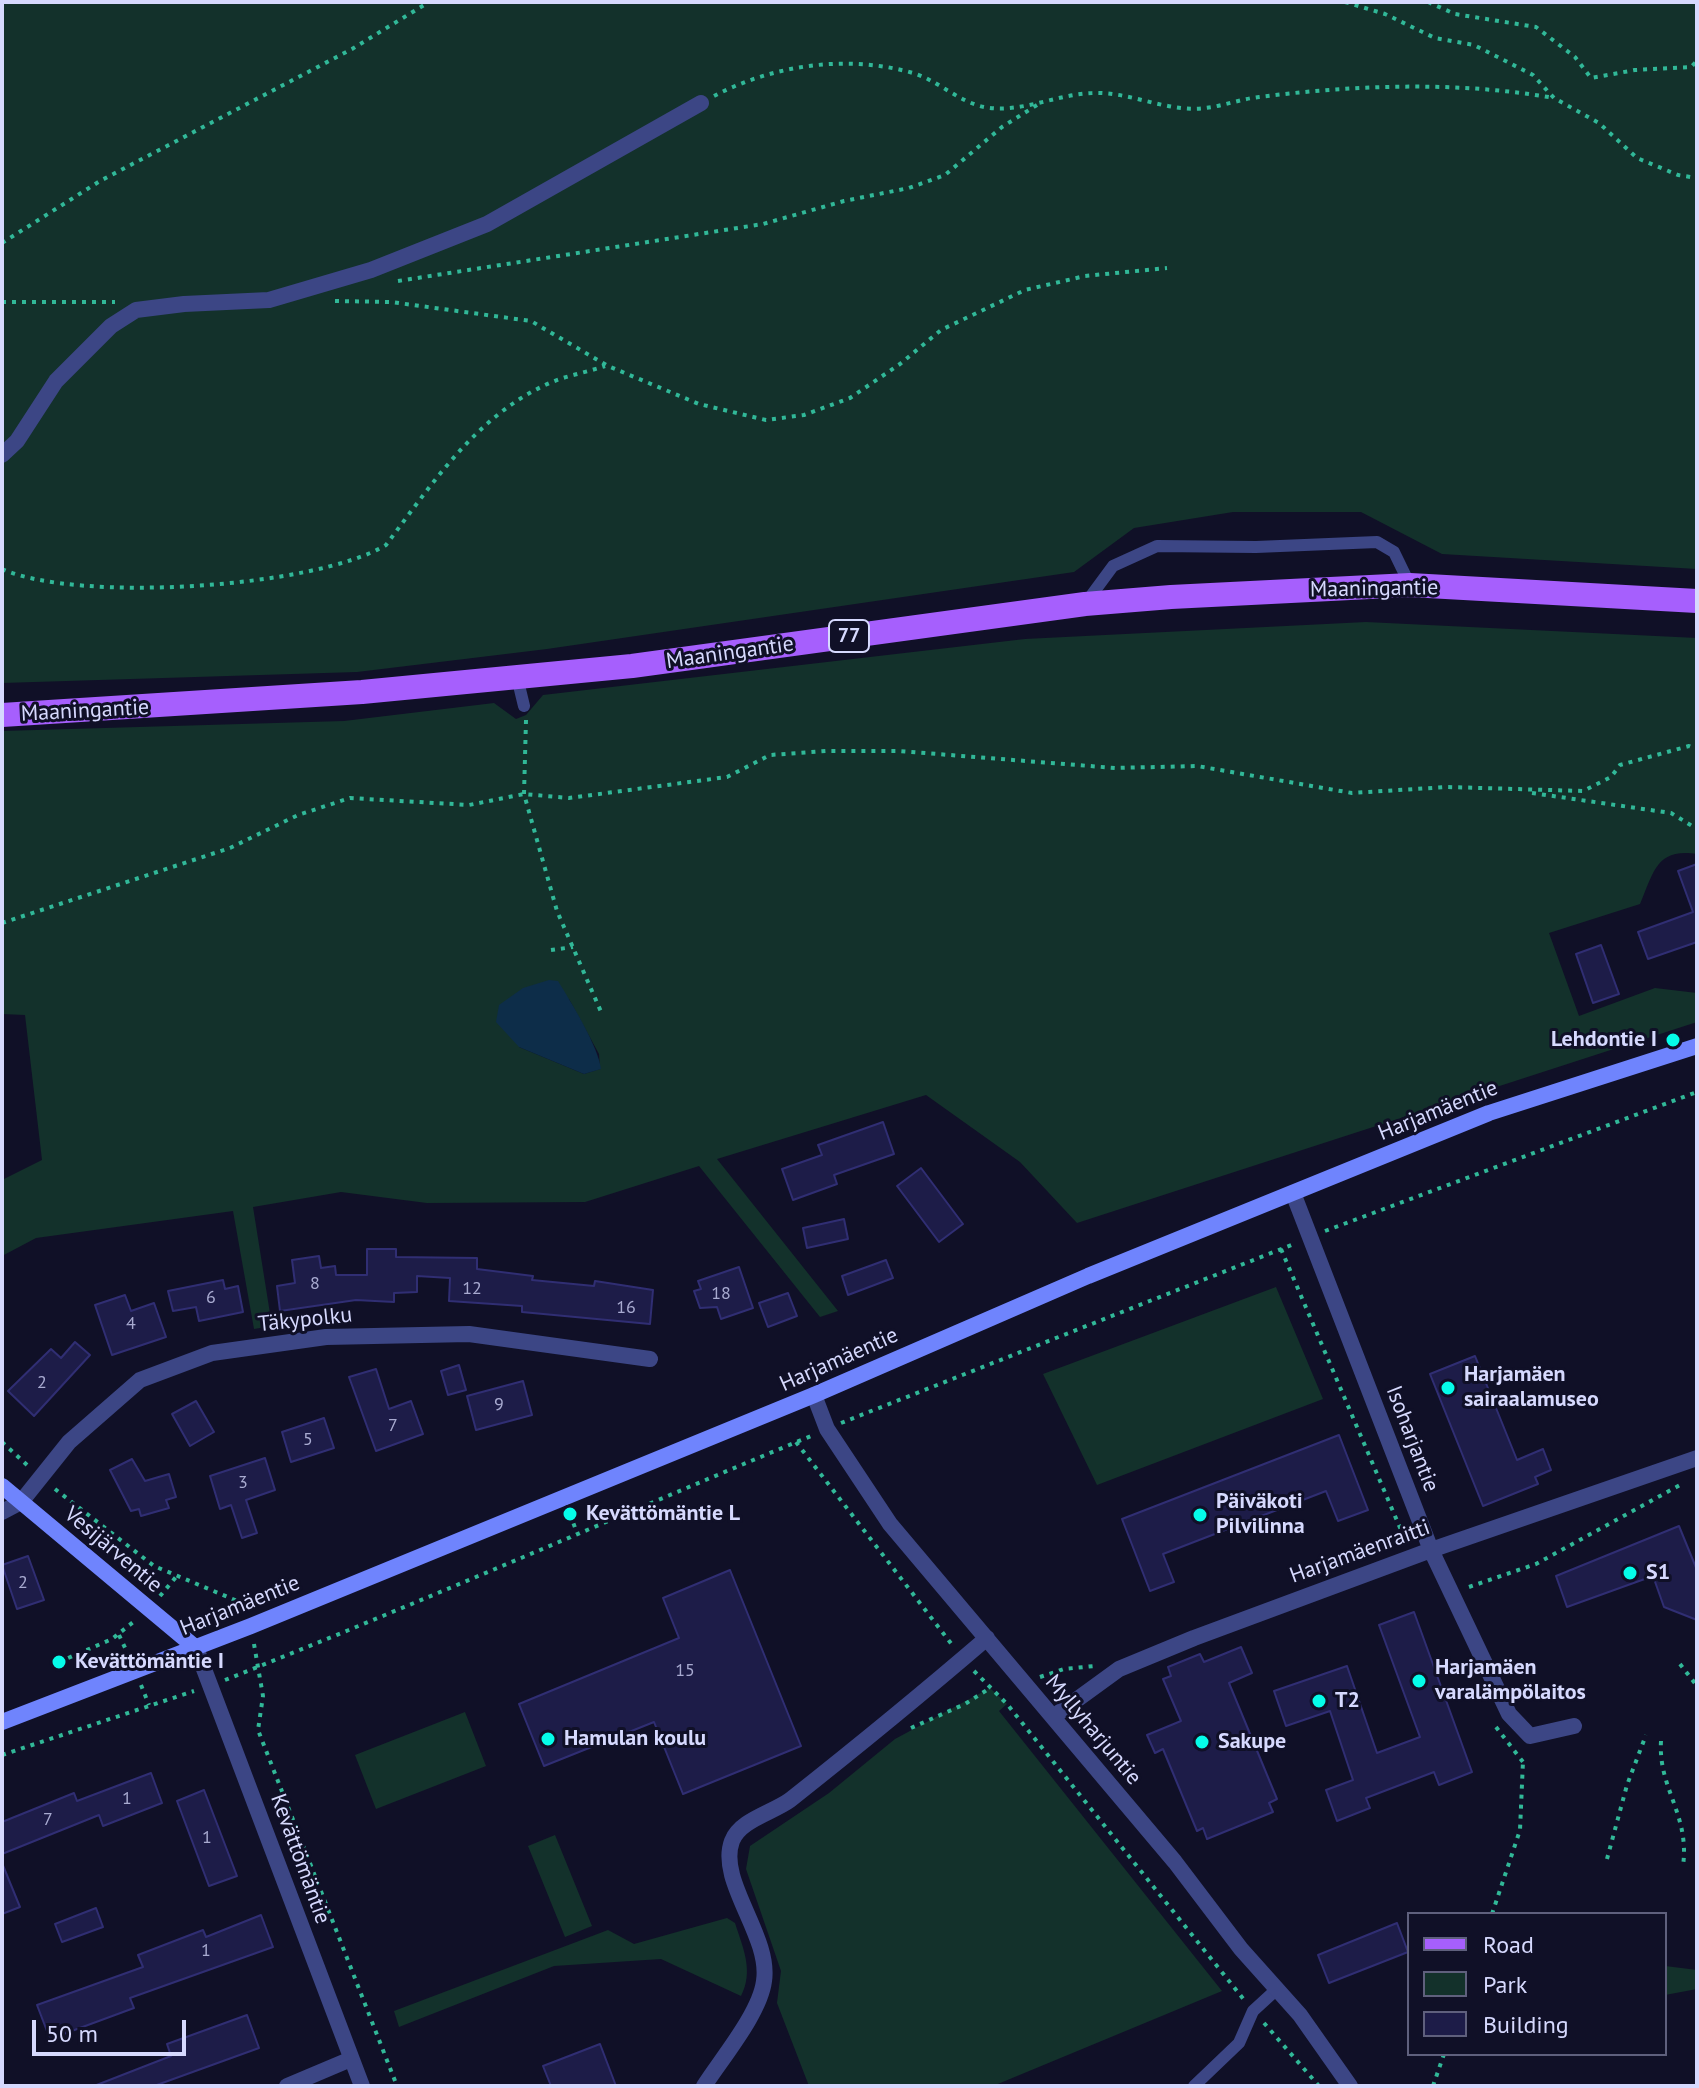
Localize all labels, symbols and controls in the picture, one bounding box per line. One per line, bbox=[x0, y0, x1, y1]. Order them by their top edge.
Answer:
street label: Maaningantie bbox=[1310, 575, 1438, 603]
road number: 77 bbox=[829, 620, 869, 652]
street label: Maaningantie bbox=[665, 631, 795, 675]
street label: Maaningantie bbox=[20, 694, 150, 728]
place label: Lehdontie I bbox=[1551, 1027, 1657, 1053]
marker: Lehdontie I bbox=[1664, 1031, 1682, 1049]
street label: Harjamäentie bbox=[1374, 1075, 1502, 1147]
house number: 8 bbox=[310, 1273, 320, 1295]
house number: 12 bbox=[462, 1278, 482, 1300]
house number: 18 bbox=[711, 1283, 731, 1305]
house number: 6 bbox=[206, 1287, 216, 1309]
house number: 16 bbox=[616, 1297, 636, 1319]
street label: Täkypolku bbox=[257, 1302, 353, 1338]
house number: 4 bbox=[126, 1313, 136, 1335]
street label: Harjamäentie bbox=[776, 1322, 902, 1398]
place label: Harjamäen sairaalamuseo bbox=[1464, 1362, 1599, 1414]
house number: 2 bbox=[37, 1372, 47, 1394]
marker: Harjamäen sairaalamuseo bbox=[1439, 1379, 1457, 1397]
street label: Isoharjantie bbox=[1380, 1382, 1444, 1496]
house number: 9 bbox=[494, 1394, 504, 1416]
house number: 7 bbox=[388, 1415, 398, 1437]
house number: 5 bbox=[303, 1429, 313, 1451]
house number: 3 bbox=[238, 1472, 248, 1494]
place label: Päiväkoti Pilvilinna bbox=[1216, 1489, 1305, 1540]
street label: Vesijärventie bbox=[59, 1501, 167, 1599]
place label: Kevättömäntie L bbox=[586, 1501, 740, 1527]
marker: Kevättömäntie L bbox=[561, 1505, 579, 1523]
marker: Päiväkoti Pilvilinna bbox=[1191, 1506, 1209, 1524]
street label: Harjamäenraitti bbox=[1286, 1514, 1434, 1590]
place label: S1 bbox=[1646, 1560, 1670, 1586]
marker: S1 bbox=[1621, 1564, 1639, 1582]
street label: Harjamäentie bbox=[176, 1570, 304, 1642]
house number: 2 bbox=[18, 1572, 28, 1594]
place label: Kevättömäntie I bbox=[75, 1649, 224, 1675]
marker: Kevättömäntie I bbox=[50, 1653, 68, 1671]
place label: Harjamäen varalämpölaitos bbox=[1435, 1655, 1586, 1706]
house number: 15 bbox=[675, 1660, 695, 1682]
street label: Myllyharjuntie bbox=[1039, 1670, 1147, 1790]
marker: Harjamäen varalämpölaitos bbox=[1410, 1672, 1428, 1690]
place label: T2 bbox=[1335, 1688, 1360, 1714]
marker: T2 bbox=[1310, 1692, 1328, 1710]
place label: Hamulan koulu bbox=[564, 1726, 706, 1752]
place label: Sakupe bbox=[1218, 1729, 1286, 1755]
marker: Hamulan koulu bbox=[539, 1730, 557, 1748]
marker: Sakupe bbox=[1193, 1733, 1211, 1751]
house number: 1 bbox=[122, 1788, 132, 1810]
street label: Kevättömäntie bbox=[264, 1790, 336, 1928]
house number: 7 bbox=[43, 1809, 53, 1831]
house number: 1 bbox=[202, 1827, 212, 1849]
legend bbox=[1407, 1912, 1667, 2056]
text: Road bbox=[1483, 1929, 1534, 1960]
house number: 1 bbox=[201, 1940, 211, 1962]
text: Park bbox=[1483, 1969, 1527, 2000]
scale bar bbox=[36, 2004, 190, 2054]
text: Building bbox=[1483, 2009, 1569, 2040]
text: 50 m bbox=[46, 2018, 98, 2049]

